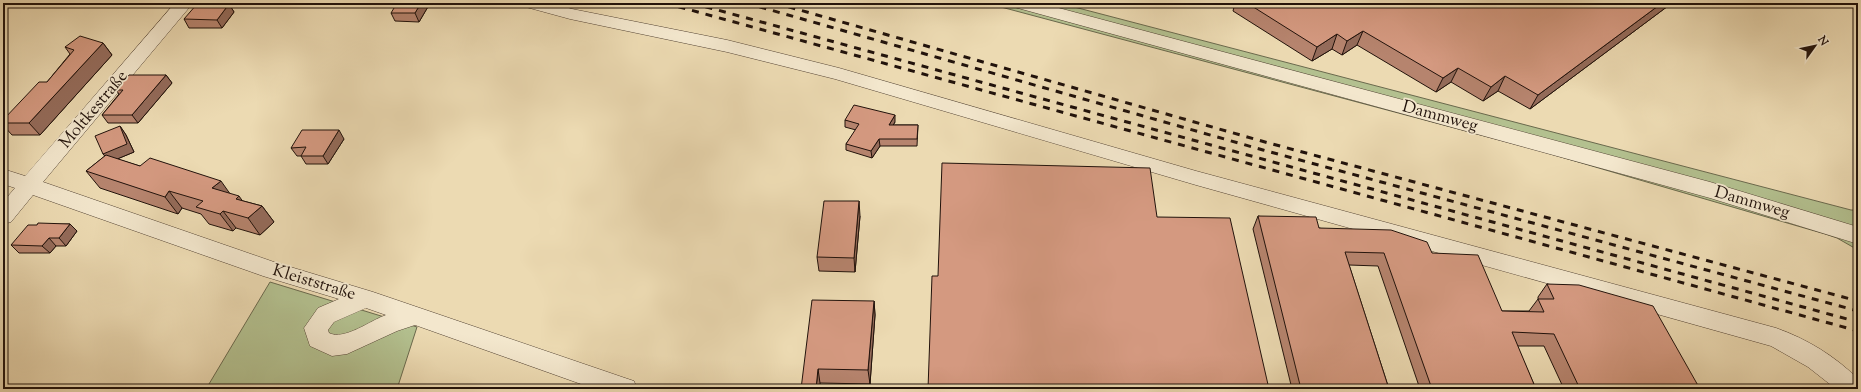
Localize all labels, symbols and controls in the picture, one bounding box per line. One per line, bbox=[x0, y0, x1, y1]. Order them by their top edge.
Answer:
north arrow bbox=[1795, 26, 1835, 66]
text: N bbox=[1813, 32, 1832, 49]
street label: Moltkestraße bbox=[54, 66, 134, 154]
street label: Dammweg bbox=[1400, 95, 1480, 139]
street label: Dammweg bbox=[1712, 181, 1792, 225]
street label: Kleiststraße bbox=[270, 259, 359, 307]

